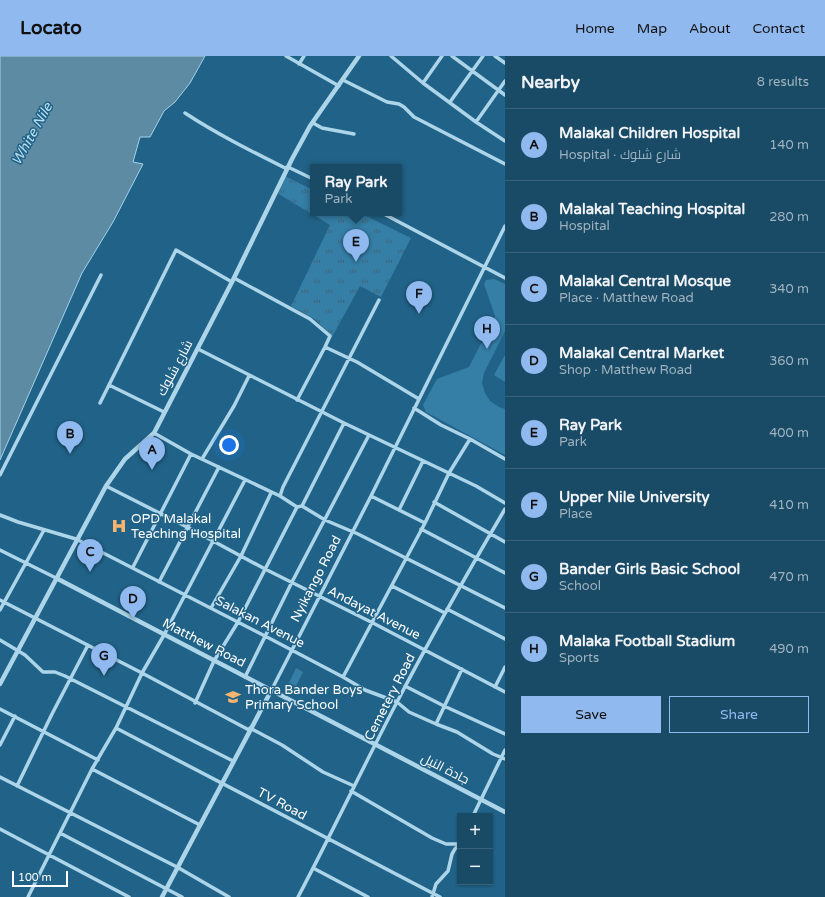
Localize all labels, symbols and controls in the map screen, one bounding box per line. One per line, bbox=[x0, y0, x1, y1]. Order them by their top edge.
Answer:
text: Locato bbox=[20, 17, 82, 39]
text: Home bbox=[575, 20, 615, 37]
text: Map bbox=[637, 20, 667, 37]
text: About bbox=[689, 20, 731, 37]
text: Contact bbox=[753, 20, 805, 37]
text: Nearby bbox=[521, 72, 580, 93]
text: 8 results bbox=[757, 74, 809, 90]
water label: White Nile bbox=[8, 99, 57, 168]
text: Malakal Children Hospital bbox=[559, 124, 740, 142]
text: A bbox=[529, 137, 539, 153]
text: 140 m bbox=[769, 137, 809, 153]
text: Hospital · شارع شلوك bbox=[559, 147, 681, 163]
popup bbox=[310, 164, 402, 216]
text: Ray Park bbox=[325, 173, 387, 191]
text: Park bbox=[325, 191, 352, 207]
text: Malakal Teaching Hospital bbox=[559, 200, 745, 218]
text: B bbox=[529, 209, 539, 225]
text: 280 m bbox=[769, 209, 809, 225]
text: Hospital bbox=[559, 218, 610, 234]
pin: E bbox=[343, 229, 369, 262]
text: Malakal Central Mosque bbox=[559, 272, 731, 290]
pin: F bbox=[406, 281, 432, 314]
text: C bbox=[529, 281, 539, 297]
text: 340 m bbox=[769, 281, 809, 297]
text: Place · Matthew Road bbox=[559, 290, 694, 306]
pin: H bbox=[474, 316, 500, 349]
street label: شارع شلوك bbox=[154, 337, 196, 399]
text: Malakal Central Market bbox=[559, 344, 724, 362]
text: D bbox=[529, 353, 539, 369]
text: 360 m bbox=[769, 353, 809, 369]
text: Shop · Matthew Road bbox=[559, 362, 692, 378]
text: Ray Park bbox=[559, 416, 622, 434]
pin: B bbox=[57, 421, 83, 454]
text: E bbox=[530, 425, 538, 441]
text: 400 m bbox=[769, 425, 809, 441]
text: Park bbox=[559, 434, 587, 450]
your location bbox=[219, 435, 239, 455]
pin: A bbox=[139, 437, 165, 470]
text: Upper Nile University bbox=[559, 488, 710, 506]
text: F bbox=[530, 497, 538, 513]
text: 410 m bbox=[769, 497, 809, 513]
text: Place bbox=[559, 506, 592, 522]
place label: OPD Malakal Teaching Hospital bbox=[131, 511, 241, 542]
hospital icon: OPD Malakal Teaching Hospital bbox=[110, 517, 128, 535]
street label: Nyikango Road bbox=[287, 533, 345, 625]
pin: C bbox=[77, 539, 103, 572]
text: Bander Girls Basic School bbox=[559, 560, 740, 578]
text: G bbox=[529, 569, 539, 585]
text: 470 m bbox=[769, 569, 809, 585]
text: School bbox=[559, 578, 601, 594]
street label: Andayat Avenue bbox=[325, 583, 423, 643]
pin: D bbox=[120, 586, 146, 619]
street label: Salakan Avenue bbox=[213, 593, 307, 651]
street label: Matthew Road bbox=[160, 615, 248, 671]
text: Malaka Football Stadium bbox=[559, 632, 735, 650]
text: H bbox=[529, 641, 539, 657]
text: 490 m bbox=[769, 641, 809, 657]
pin: G bbox=[91, 643, 117, 676]
text: Sports bbox=[559, 650, 599, 666]
street label: Cemetery Road bbox=[361, 651, 419, 743]
place label: Thora Bander Boys Primary School bbox=[245, 682, 362, 713]
school or university icon: Thora Bander Boys Primary School bbox=[224, 688, 242, 706]
button: Save bbox=[521, 696, 661, 733]
button: Share bbox=[669, 696, 809, 733]
street label: جادة النيل bbox=[418, 750, 472, 788]
street label: TV Road bbox=[255, 784, 309, 824]
map controls bbox=[457, 813, 493, 885]
button: + bbox=[457, 813, 493, 849]
button: − bbox=[457, 849, 493, 885]
scale bar bbox=[12, 869, 68, 888]
text: 100 m bbox=[18, 871, 52, 884]

